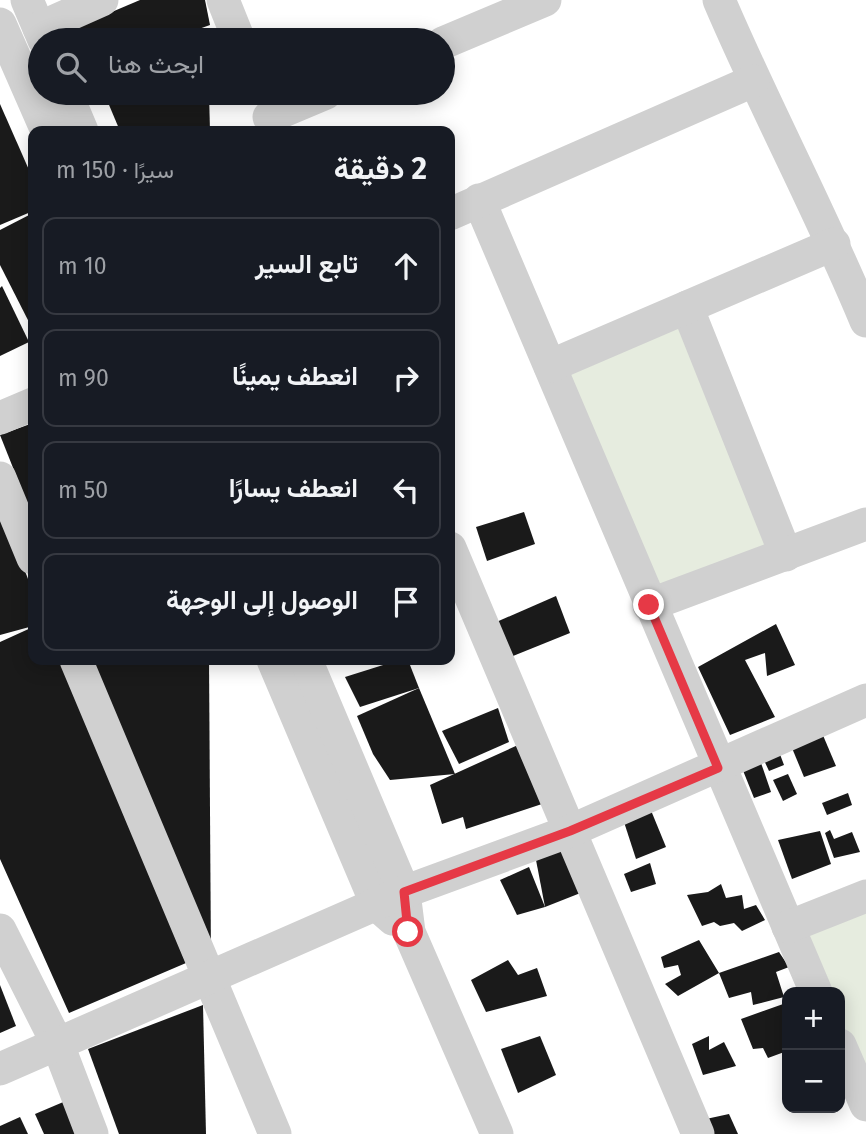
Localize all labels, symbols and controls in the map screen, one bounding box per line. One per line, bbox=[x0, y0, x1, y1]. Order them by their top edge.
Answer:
search box bbox=[28, 28, 455, 105]
icon: search bbox=[52, 48, 90, 86]
text: ابحث هنا bbox=[108, 49, 204, 80]
text: 2 دقيقة bbox=[334, 151, 427, 187]
text: سيرًا · 150 m bbox=[56, 156, 174, 184]
icon: ahead bbox=[387, 247, 425, 285]
text: تابع السير bbox=[255, 249, 358, 280]
text: 10 m bbox=[58, 252, 107, 280]
icon: right bbox=[387, 359, 425, 397]
text: انعطف يمينًا bbox=[232, 361, 358, 392]
text: 90 m bbox=[58, 364, 109, 392]
icon: left bbox=[387, 471, 425, 509]
text: انعطف يسارًا bbox=[229, 473, 358, 504]
text: 50 m bbox=[58, 476, 108, 504]
icon: arrive bbox=[387, 583, 425, 621]
text: الوصول إلى الوجهة bbox=[166, 585, 358, 616]
route end bbox=[633, 589, 664, 620]
route start bbox=[392, 916, 423, 947]
map controls bbox=[782, 987, 845, 1113]
button: + bbox=[782, 987, 845, 1050]
button: − bbox=[782, 1050, 845, 1113]

